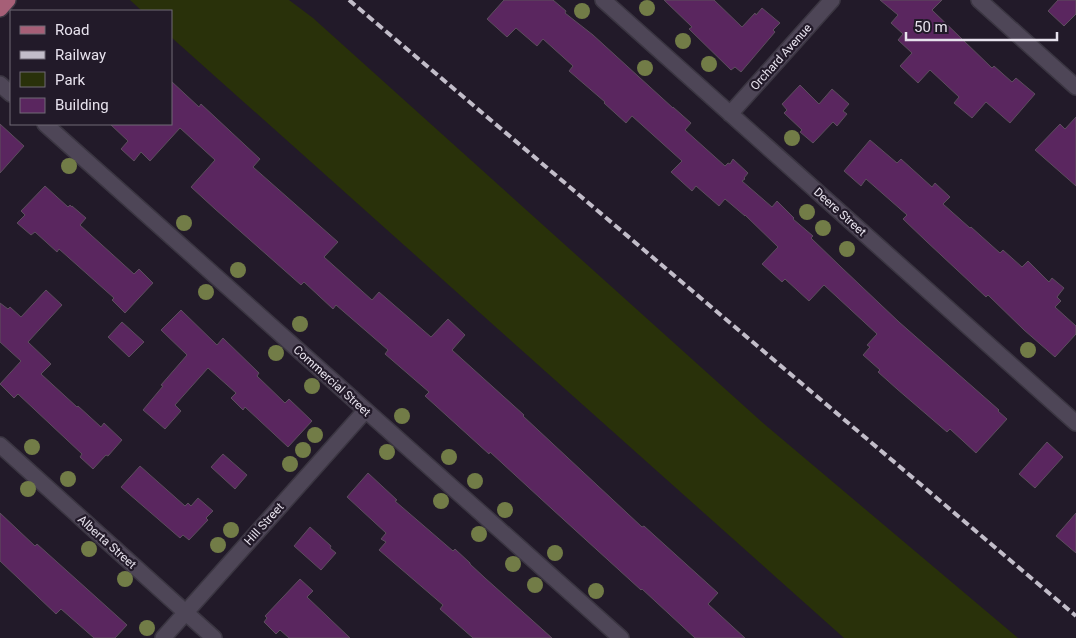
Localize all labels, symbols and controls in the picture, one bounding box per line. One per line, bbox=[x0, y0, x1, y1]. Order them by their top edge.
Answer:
legend bbox=[10, 10, 172, 125]
scale bar bbox=[906, 10, 1057, 42]
text: 50 m bbox=[914, 18, 948, 36]
text: Road bbox=[55, 21, 89, 39]
street label: Orchard Avenue bbox=[748, 21, 814, 93]
text: Railway bbox=[55, 46, 106, 64]
text: Park bbox=[55, 71, 86, 89]
text: Building bbox=[55, 96, 109, 114]
street label: Deere Street bbox=[811, 185, 869, 239]
street label: Commercial Street bbox=[290, 343, 374, 419]
street label: Hill Street bbox=[241, 500, 287, 548]
street label: Alberta Street bbox=[75, 512, 139, 572]

